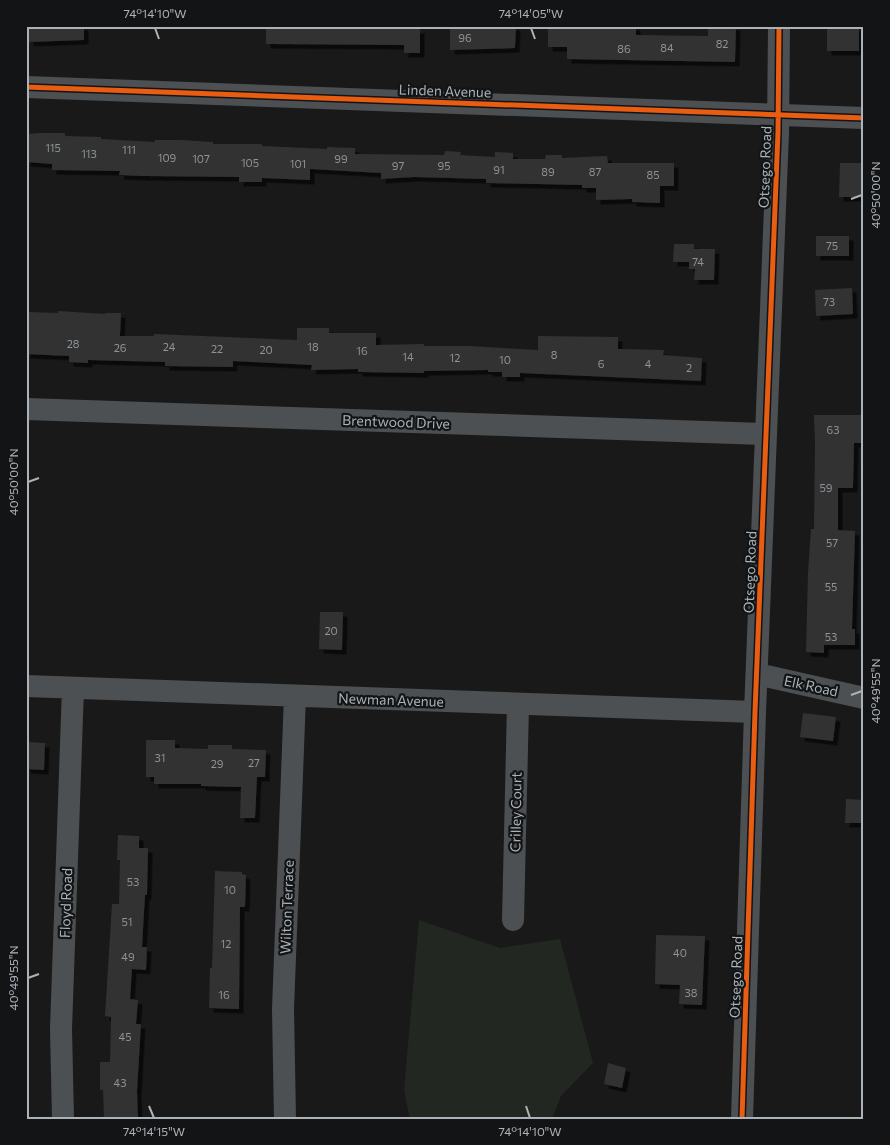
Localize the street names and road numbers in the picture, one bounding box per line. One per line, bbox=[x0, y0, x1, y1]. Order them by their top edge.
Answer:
street label: Linden Avenue bbox=[399, 80, 492, 101]
street label: Otsego Road bbox=[755, 126, 774, 208]
street label: Brentwood Drive bbox=[342, 411, 450, 432]
street label: Otsego Road bbox=[740, 531, 759, 613]
street label: Elk Road bbox=[783, 671, 840, 700]
street label: Newman Avenue bbox=[338, 689, 444, 710]
street label: Crilley Court bbox=[506, 772, 525, 852]
street label: Wilton Terrace bbox=[276, 860, 297, 954]
street label: Floyd Road bbox=[56, 868, 75, 938]
street label: Otsego Road bbox=[726, 936, 745, 1018]

